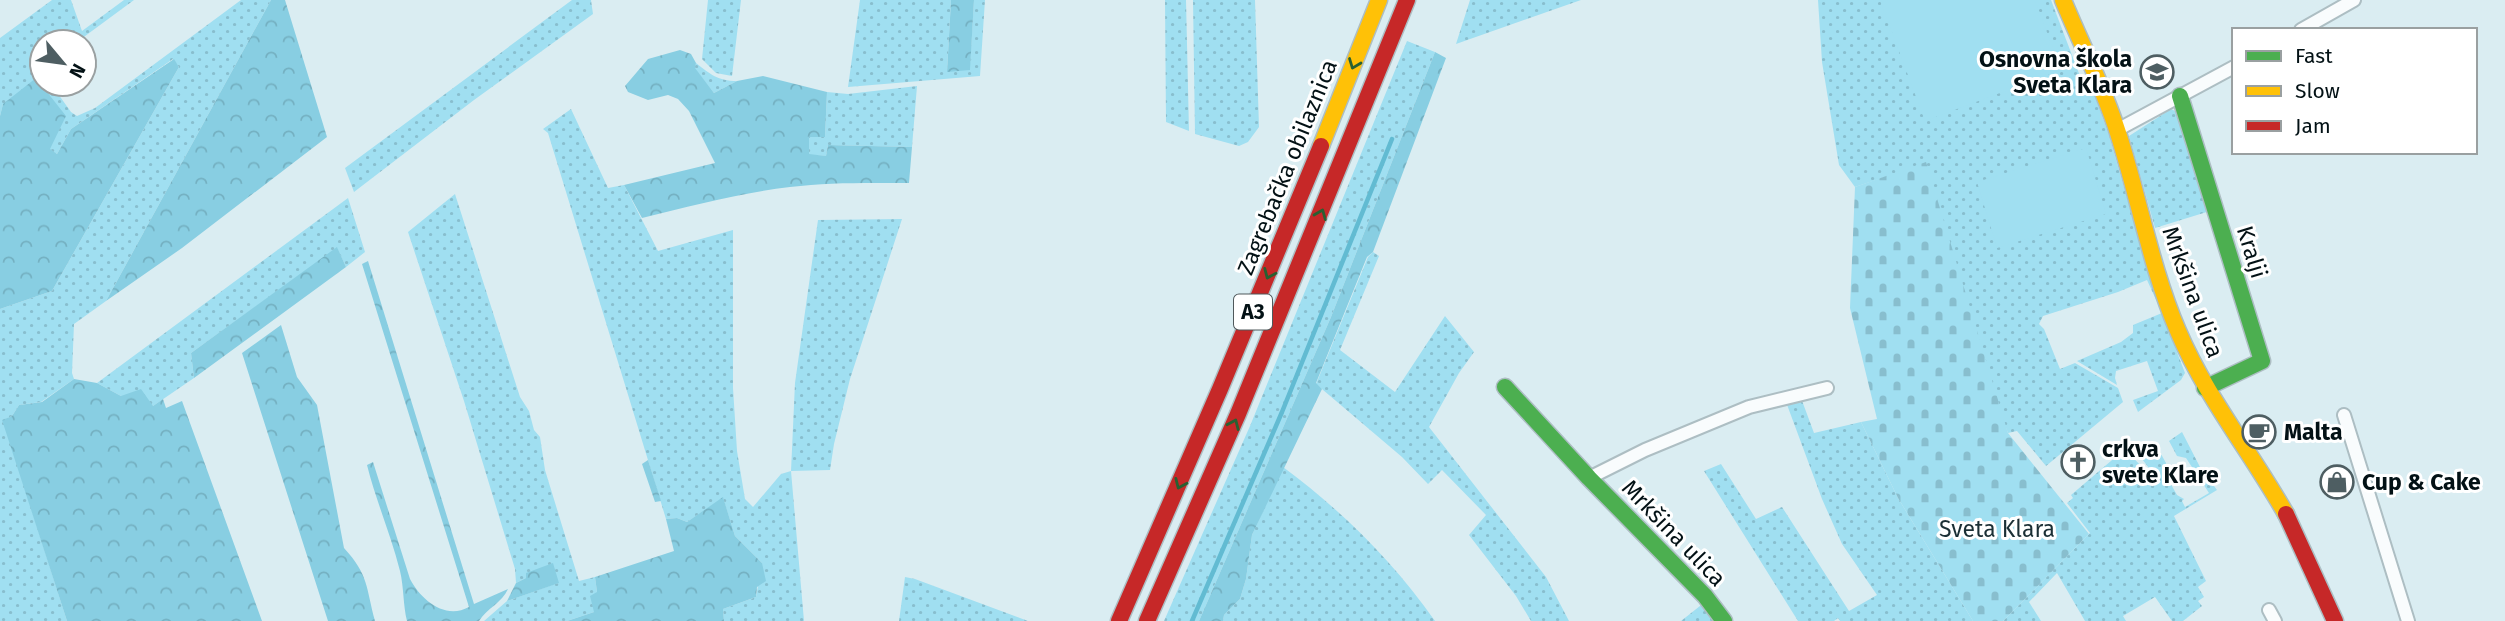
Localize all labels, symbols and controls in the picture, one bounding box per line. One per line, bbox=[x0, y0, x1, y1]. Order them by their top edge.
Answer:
north arrow bbox=[28, 28, 98, 98]
legend bbox=[2232, 28, 2477, 154]
text: Fast bbox=[2295, 43, 2333, 69]
place label: Osnovna škola Sveta Klara bbox=[1979, 45, 2132, 99]
school or university icon: Osnovna škola Sveta Klara bbox=[2138, 53, 2176, 91]
street label: Zagrebačka obilaznica bbox=[1231, 55, 1343, 279]
one-way arrow bbox=[1349, 57, 1363, 69]
text: N bbox=[64, 60, 91, 82]
text: Slow bbox=[2295, 78, 2340, 104]
text: Jam bbox=[2295, 113, 2331, 139]
one-way arrow bbox=[1313, 209, 1327, 221]
street label: Kralji bbox=[2231, 222, 2273, 282]
street label: Mrkšina ulica bbox=[2156, 223, 2230, 361]
one-way arrow bbox=[1263, 267, 1277, 279]
road number: A3 bbox=[1234, 294, 1272, 330]
cafe icon: Malta bbox=[2240, 413, 2278, 451]
place label: Malta bbox=[2284, 418, 2343, 446]
one-way arrow bbox=[1226, 419, 1240, 431]
place label: crkva svete Klare bbox=[2102, 435, 2219, 489]
church icon: crkva svete Klare bbox=[2059, 443, 2097, 481]
shop icon: Cup & Cake bbox=[2318, 463, 2356, 501]
place label: Cup & Cake bbox=[2362, 468, 2481, 496]
street label: Mrkšina ulica bbox=[1616, 474, 1732, 592]
one-way arrow bbox=[1174, 477, 1188, 489]
park label: Sveta Klara bbox=[1939, 515, 2055, 543]

